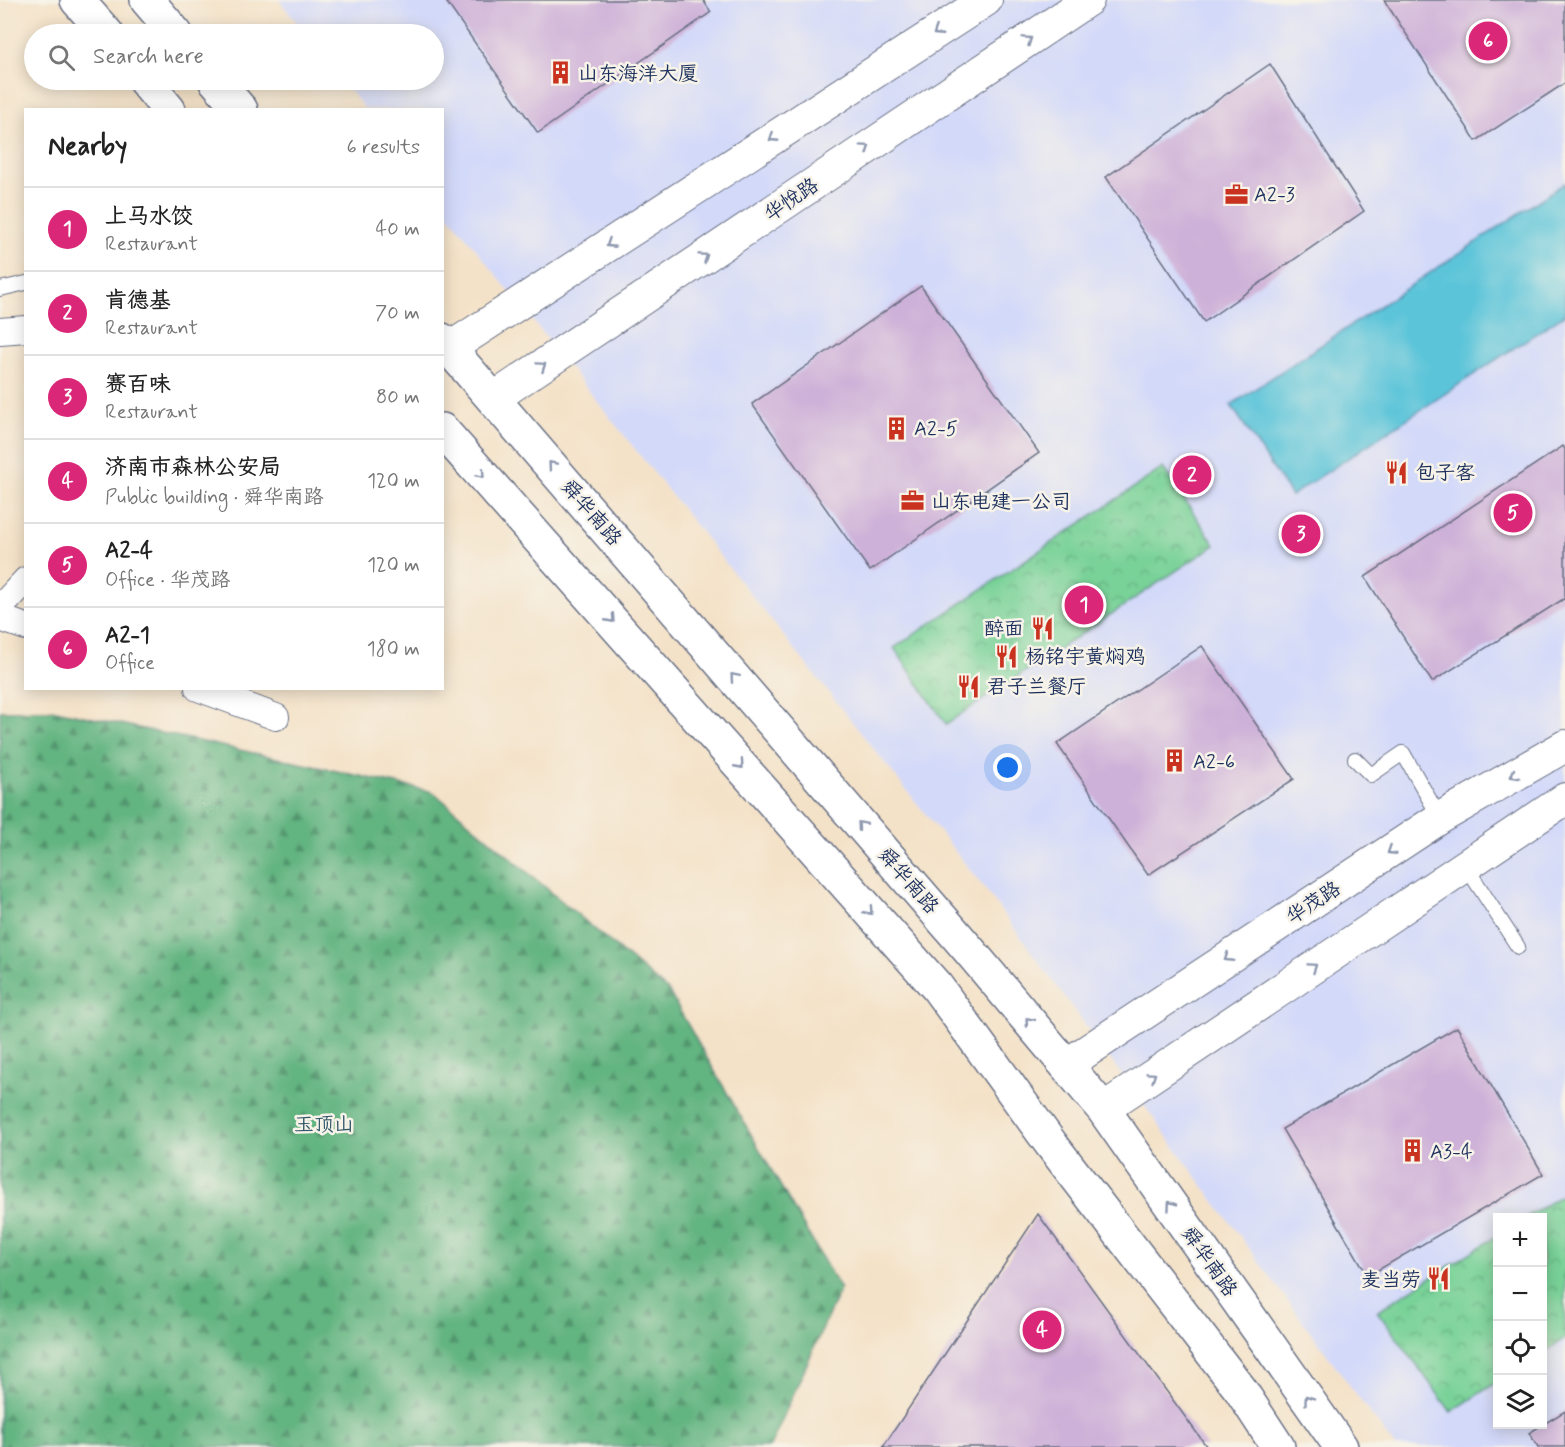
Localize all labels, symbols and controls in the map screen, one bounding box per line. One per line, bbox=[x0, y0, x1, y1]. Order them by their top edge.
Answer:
pin: 6 bbox=[1468, 18, 1508, 63]
search box bbox=[24, 24, 444, 90]
one-way arrow bbox=[933, 25, 944, 36]
one-way arrow bbox=[1022, 36, 1033, 47]
icon: search bbox=[45, 41, 78, 74]
text: Search here bbox=[93, 43, 204, 71]
building icon: 山东海洋大厦 bbox=[547, 60, 573, 86]
place label: 山东海洋大厦 bbox=[578, 61, 698, 88]
text: Nearby bbox=[48, 130, 127, 164]
one-way arrow bbox=[769, 131, 780, 142]
text: 6 results bbox=[347, 134, 420, 161]
one-way arrow bbox=[860, 144, 871, 155]
street label: 华悦路 bbox=[759, 172, 825, 228]
office icon: A2-3 bbox=[1223, 181, 1249, 207]
place label: A2-3 bbox=[1254, 182, 1295, 209]
text: 上马水饺 bbox=[105, 203, 193, 231]
text: 1 bbox=[63, 216, 72, 243]
text: 40 m bbox=[376, 216, 420, 243]
text: Restaurant bbox=[105, 231, 198, 258]
one-way arrow bbox=[606, 237, 617, 248]
one-way arrow bbox=[698, 253, 709, 264]
text: 肯德基 bbox=[105, 287, 171, 315]
text: 2 bbox=[63, 300, 72, 327]
text: 70 m bbox=[375, 300, 420, 327]
text: Restaurant bbox=[105, 315, 198, 342]
one-way arrow bbox=[536, 362, 547, 373]
text: 赛百味 bbox=[105, 371, 171, 399]
text: 3 bbox=[63, 384, 72, 411]
text: 80 m bbox=[376, 384, 420, 411]
text: Restaurant bbox=[105, 399, 198, 426]
building icon: A2-5 bbox=[883, 415, 909, 441]
place label: A2-5 bbox=[914, 416, 958, 443]
pin: 2 bbox=[1172, 452, 1212, 498]
text: 济南市森林公安局 bbox=[105, 454, 281, 482]
restaurant icon: 包子客 bbox=[1384, 459, 1410, 485]
place label: 包子客 bbox=[1415, 460, 1475, 487]
one-way arrow bbox=[548, 461, 559, 472]
one-way arrow bbox=[474, 467, 485, 477]
text: 4 bbox=[62, 468, 73, 495]
text: 120 m bbox=[367, 468, 420, 495]
street label: 舜华南路 bbox=[554, 474, 628, 553]
text: Public building · 舜华南路 bbox=[105, 484, 324, 511]
office icon: 山东电建一公司 bbox=[900, 488, 926, 514]
place label: 山东电建一公司 bbox=[931, 489, 1071, 516]
pin: 5 bbox=[1494, 490, 1532, 536]
pin: 3 bbox=[1282, 512, 1320, 556]
text: A2-4 bbox=[105, 537, 153, 565]
text: 5 bbox=[62, 552, 74, 579]
text: 120 m bbox=[367, 552, 420, 579]
text: Office · 华茂路 bbox=[105, 567, 230, 594]
pin: 1 bbox=[1064, 582, 1104, 628]
one-way arrow bbox=[604, 613, 615, 623]
restaurant icon: 醉面 bbox=[1029, 615, 1055, 641]
place label: 醉面 bbox=[984, 616, 1024, 643]
text: A2-1 bbox=[105, 622, 150, 650]
text: 6 bbox=[62, 636, 73, 663]
text: 180 m bbox=[367, 636, 420, 663]
restaurant icon: 杨铭宇黄焖鸡 bbox=[994, 643, 1020, 669]
place label: 杨铭宇黄焖鸡 bbox=[1025, 644, 1145, 671]
text: Office bbox=[105, 650, 155, 677]
one-way arrow bbox=[730, 673, 741, 684]
restaurant icon: 君子兰餐厅 bbox=[956, 673, 982, 699]
place label: 君子兰餐厅 bbox=[987, 674, 1087, 701]
building icon: A2-6 bbox=[1162, 748, 1188, 774]
place label: A2-6 bbox=[1193, 749, 1235, 776]
your location bbox=[993, 753, 1022, 782]
one-way arrow bbox=[733, 759, 744, 769]
one-way arrow bbox=[1510, 768, 1520, 780]
one-way arrow bbox=[857, 821, 868, 832]
street label: 舜华南路 bbox=[871, 842, 945, 921]
one-way arrow bbox=[1387, 844, 1398, 855]
street label: 华茂路 bbox=[1281, 875, 1347, 931]
one-way arrow bbox=[862, 904, 873, 915]
one-way arrow bbox=[1224, 951, 1234, 963]
one-way arrow bbox=[1307, 963, 1318, 974]
one-way arrow bbox=[1025, 1017, 1036, 1028]
one-way arrow bbox=[1145, 1072, 1156, 1083]
park label: 玉顶山 bbox=[294, 1112, 354, 1139]
building icon: A3-4 bbox=[1399, 1138, 1425, 1164]
place label: A3-4 bbox=[1430, 1139, 1473, 1166]
one-way arrow bbox=[1167, 1201, 1178, 1212]
map controls bbox=[1493, 1213, 1547, 1429]
button: + bbox=[1493, 1213, 1547, 1267]
street label: 舜华南路 bbox=[1175, 1221, 1243, 1303]
restaurant icon: 麦当劳 bbox=[1426, 1266, 1452, 1292]
place label: 麦当劳 bbox=[1361, 1267, 1421, 1294]
button: − bbox=[1493, 1267, 1547, 1321]
pin: 4 bbox=[1022, 1308, 1062, 1352]
button: locate bbox=[1493, 1321, 1547, 1375]
button: layers bbox=[1493, 1375, 1547, 1429]
one-way arrow bbox=[1304, 1395, 1315, 1406]

